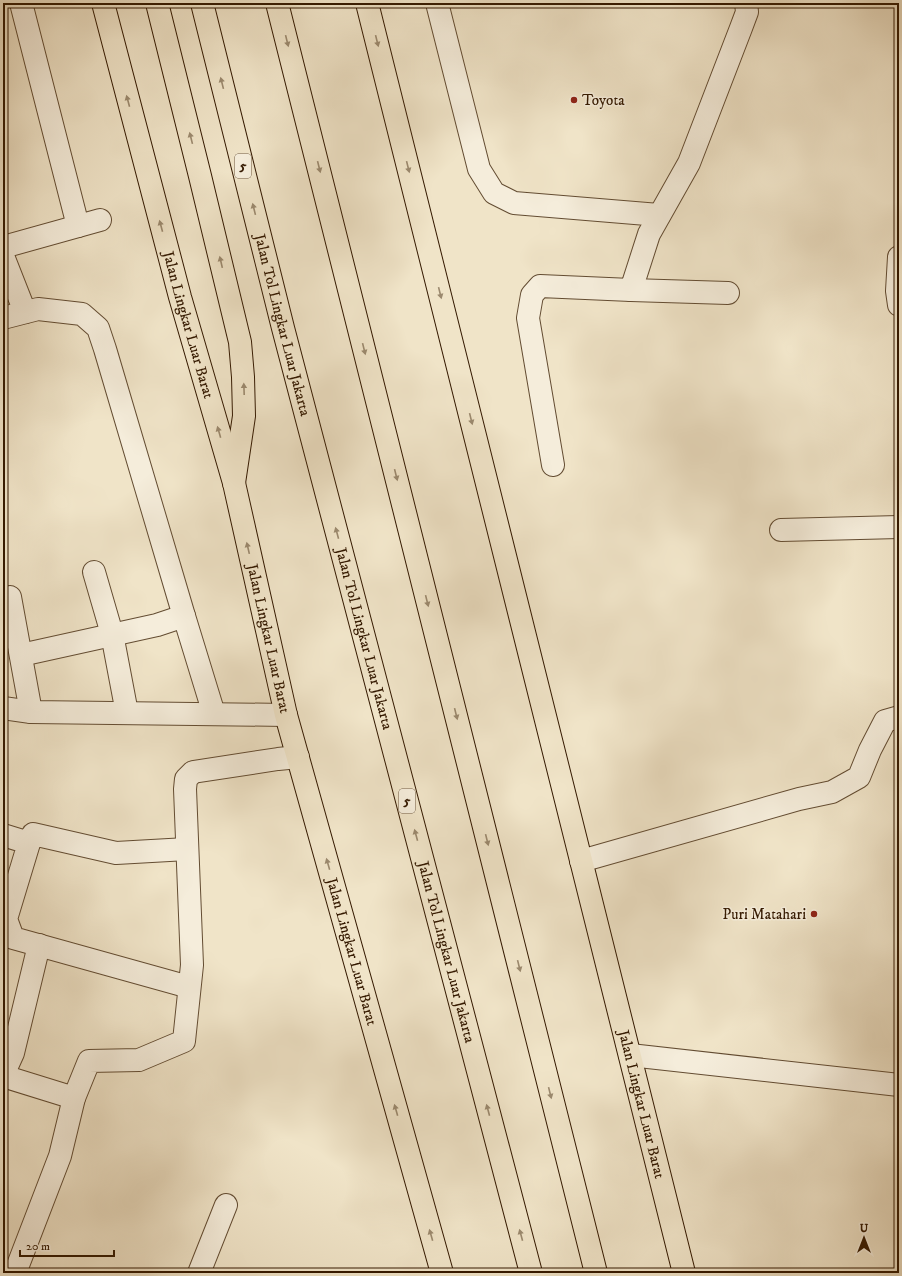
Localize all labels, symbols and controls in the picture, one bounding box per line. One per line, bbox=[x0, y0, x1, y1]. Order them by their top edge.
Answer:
one-way arrow bbox=[284, 35, 290, 47]
one-way arrow bbox=[374, 35, 380, 47]
one-way arrow bbox=[219, 77, 225, 89]
place label: Toyota bbox=[582, 91, 625, 110]
one-way arrow bbox=[125, 94, 131, 106]
marker: Toyota bbox=[569, 95, 579, 105]
one-way arrow bbox=[188, 132, 194, 144]
road number: 5 bbox=[235, 154, 251, 178]
one-way arrow bbox=[316, 161, 322, 173]
one-way arrow bbox=[405, 161, 411, 173]
one-way arrow bbox=[250, 203, 256, 215]
one-way arrow bbox=[158, 220, 164, 232]
street label: Jalan Tol Lingkar Luar Jakarta bbox=[250, 230, 315, 419]
street label: Jalan Lingkar Luar Barat bbox=[158, 247, 219, 401]
one-way arrow bbox=[217, 255, 223, 268]
one-way arrow bbox=[437, 287, 443, 299]
one-way arrow bbox=[362, 342, 368, 355]
one-way arrow bbox=[241, 382, 247, 395]
one-way arrow bbox=[468, 413, 474, 425]
one-way arrow bbox=[216, 426, 222, 438]
one-way arrow bbox=[393, 469, 399, 481]
one-way arrow bbox=[334, 527, 340, 539]
one-way arrow bbox=[245, 541, 251, 554]
street label: Jalan Tol Lingkar Luar Jakarta bbox=[331, 544, 398, 732]
street label: Jalan Lingkar Luar Barat bbox=[242, 560, 295, 715]
one-way arrow bbox=[425, 595, 431, 607]
one-way arrow bbox=[453, 708, 459, 720]
road number: 5 bbox=[399, 789, 415, 813]
one-way arrow bbox=[413, 829, 419, 841]
one-way arrow bbox=[484, 835, 490, 847]
one-way arrow bbox=[324, 857, 330, 870]
street label: Jalan Tol Lingkar Luar Jakarta bbox=[413, 857, 480, 1045]
street label: Jalan Lingkar Luar Barat bbox=[322, 874, 382, 1028]
place label: Puri Matahari bbox=[722, 905, 806, 924]
marker: Puri Matahari bbox=[809, 909, 819, 919]
one-way arrow bbox=[516, 960, 522, 973]
street label: Jalan Lingkar Luar Barat bbox=[614, 1026, 670, 1181]
one-way arrow bbox=[548, 1086, 554, 1099]
one-way arrow bbox=[485, 1103, 491, 1115]
one-way arrow bbox=[393, 1104, 399, 1116]
north arrow bbox=[844, 1218, 884, 1258]
text: U bbox=[860, 1222, 869, 1236]
one-way arrow bbox=[428, 1229, 434, 1242]
one-way arrow bbox=[518, 1229, 524, 1241]
scale bar bbox=[20, 1232, 114, 1258]
text: 20 m bbox=[26, 1239, 50, 1254]

